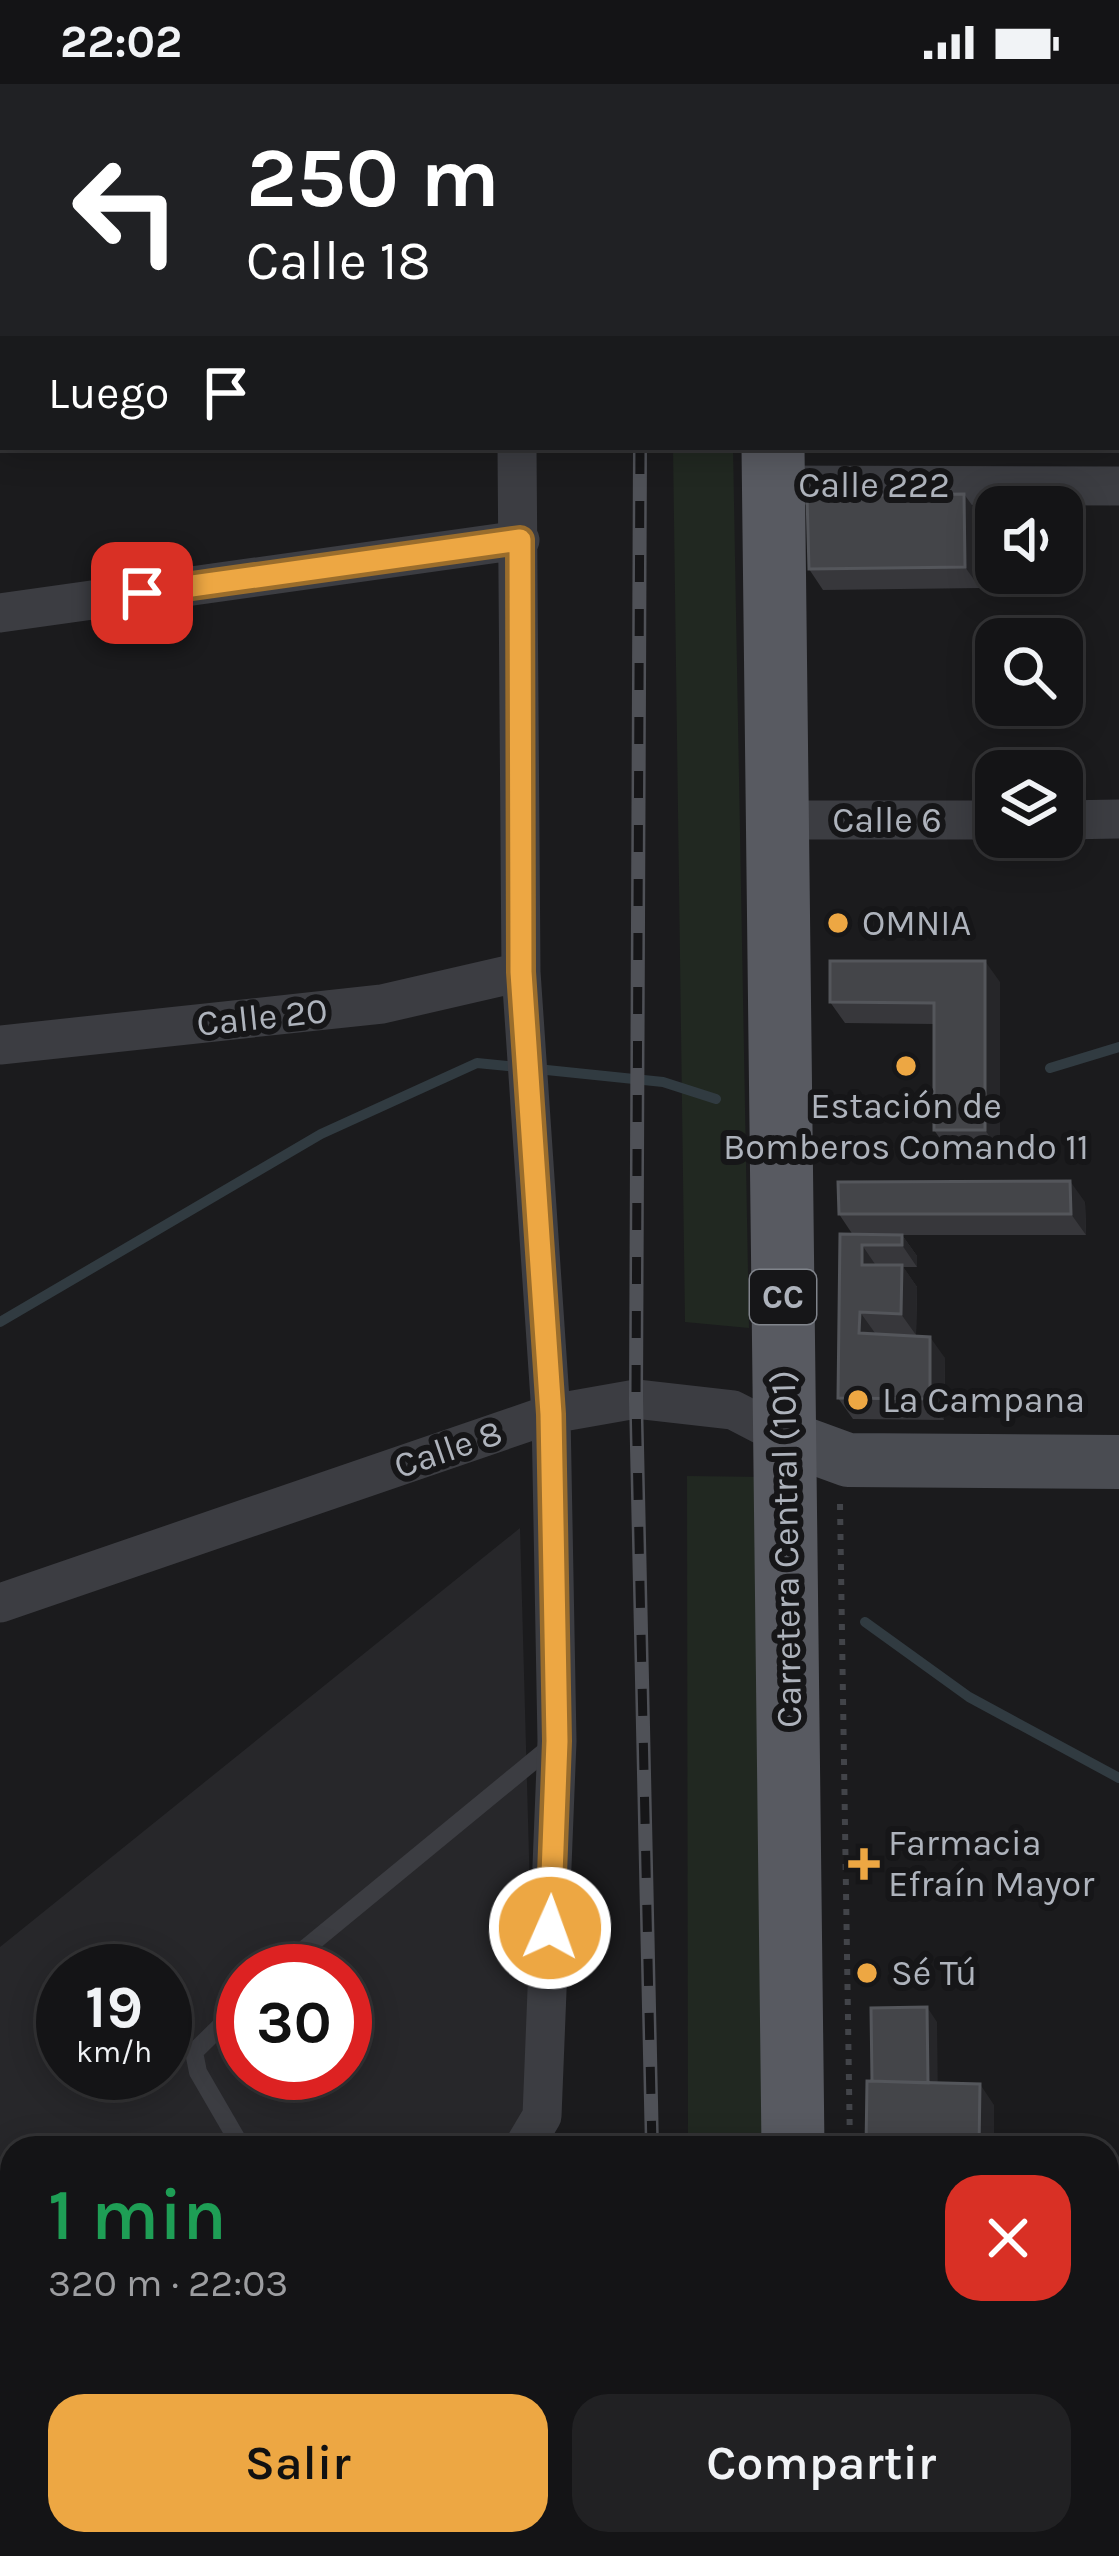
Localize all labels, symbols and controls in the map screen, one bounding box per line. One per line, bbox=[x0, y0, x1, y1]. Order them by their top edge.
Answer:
text: 22:02 bbox=[60, 16, 182, 68]
text: 250 m bbox=[246, 129, 500, 227]
icon: left bbox=[48, 132, 204, 288]
text: Calle 18 bbox=[246, 229, 431, 293]
icon: arrive bbox=[193, 360, 259, 426]
text: Luego bbox=[48, 367, 169, 419]
street label: Calle 222 bbox=[798, 464, 950, 506]
map controls bbox=[975, 486, 1083, 858]
button: sound bbox=[975, 486, 1083, 594]
pin bbox=[91, 542, 193, 644]
icon: arrive bbox=[109, 560, 175, 626]
button: search bbox=[975, 618, 1083, 726]
button: layers bbox=[975, 750, 1083, 858]
street label: Calle 6 bbox=[832, 799, 942, 841]
place label: OMNIA bbox=[862, 902, 971, 944]
marker: OMNIA bbox=[825, 910, 851, 936]
street label: Calle 20 bbox=[195, 989, 329, 1045]
marker: Estación de Bomberos Comando 11 bbox=[893, 1053, 919, 1079]
place label: Estación de Bomberos Comando 11 bbox=[723, 1085, 1089, 1168]
road number: CC bbox=[750, 1270, 816, 1324]
street label: Carretera Central (101) bbox=[762, 1370, 810, 1728]
place label: La Campana bbox=[882, 1379, 1085, 1421]
marker: La Campana bbox=[845, 1387, 871, 1413]
street label: Calle 8 bbox=[389, 1411, 507, 1487]
place label: Farmacia Efraín Mayor bbox=[888, 1822, 1095, 1905]
marker: Farmacia Efraín Mayor bbox=[851, 1851, 877, 1877]
position arrow bbox=[487, 1865, 613, 1991]
speed limit sign: 30 bbox=[216, 1944, 372, 2100]
place label: Sé Tú bbox=[891, 1952, 977, 1994]
marker: Sé Tú bbox=[854, 1960, 880, 1986]
text: 19 bbox=[85, 1972, 143, 2042]
text: km/h bbox=[76, 2034, 152, 2070]
text: 1 min bbox=[48, 2173, 227, 2257]
button: close bbox=[945, 2175, 1071, 2301]
text: 320 m · 22:03 bbox=[48, 2260, 288, 2306]
button: Salir bbox=[48, 2394, 548, 2532]
button: Compartir bbox=[572, 2394, 1071, 2532]

